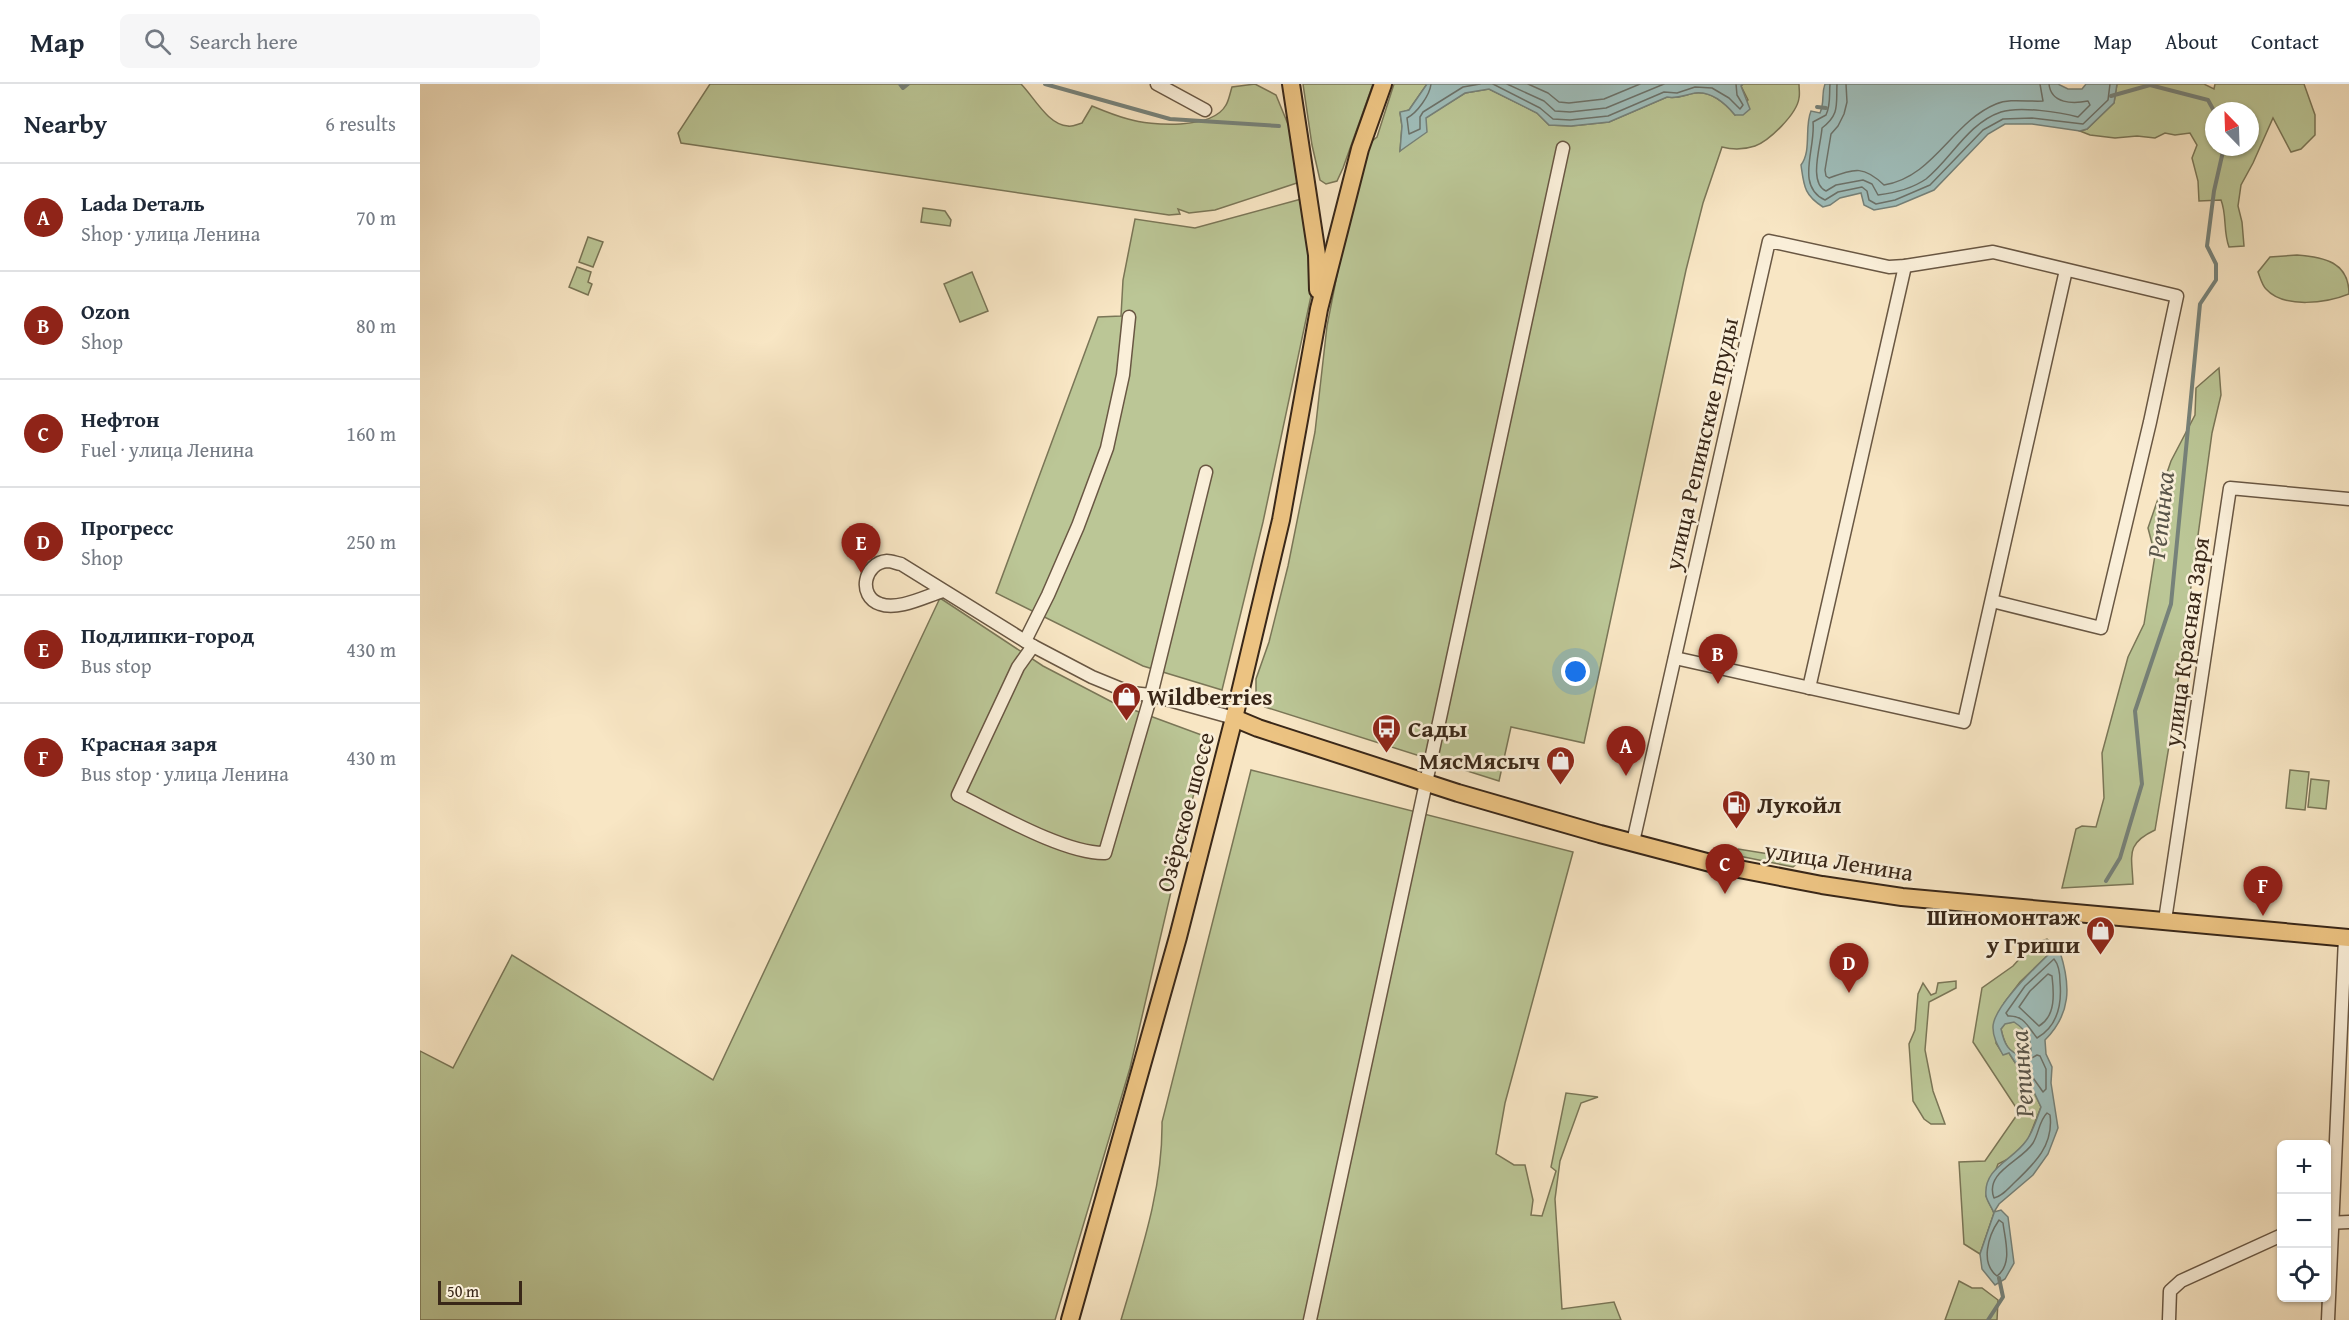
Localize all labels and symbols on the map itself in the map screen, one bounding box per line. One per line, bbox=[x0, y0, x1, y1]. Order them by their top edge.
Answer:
north arrow bbox=[2205, 102, 2259, 156]
street label: улица Репинские пруды bbox=[1655, 314, 1747, 575]
water label: Репинка bbox=[2136, 469, 2184, 562]
pin: E bbox=[842, 524, 880, 573]
street label: улица Красная Заря bbox=[2154, 535, 2218, 750]
pin: B bbox=[1698, 634, 1738, 684]
your location bbox=[1561, 657, 1590, 686]
place label: Wildberries bbox=[1147, 679, 1273, 714]
shop icon: Wildberries bbox=[1110, 680, 1142, 722]
place label: Сады bbox=[1408, 711, 1468, 746]
bus stop icon: Сады bbox=[1371, 712, 1403, 754]
pin: A bbox=[1606, 726, 1646, 776]
street label: Озёрское шоссе bbox=[1147, 728, 1223, 896]
place label: МясМясыч bbox=[1419, 743, 1540, 778]
shop icon: МясМясыч bbox=[1545, 744, 1577, 786]
place label: Лукойл bbox=[1757, 787, 1841, 822]
fuel station icon: Лукойл bbox=[1720, 788, 1752, 830]
street label: улица Ленина bbox=[1761, 832, 1916, 890]
pin: C bbox=[1706, 844, 1744, 894]
pin: F bbox=[2244, 866, 2282, 916]
place label: Шиномонтаж у Гриши bbox=[1927, 899, 2081, 962]
shop icon: Шиномонтаж у Гриши bbox=[2085, 914, 2117, 956]
pin: D bbox=[1830, 944, 1868, 993]
water label: Репинка bbox=[1998, 1029, 2044, 1120]
scale bar bbox=[438, 1278, 522, 1306]

